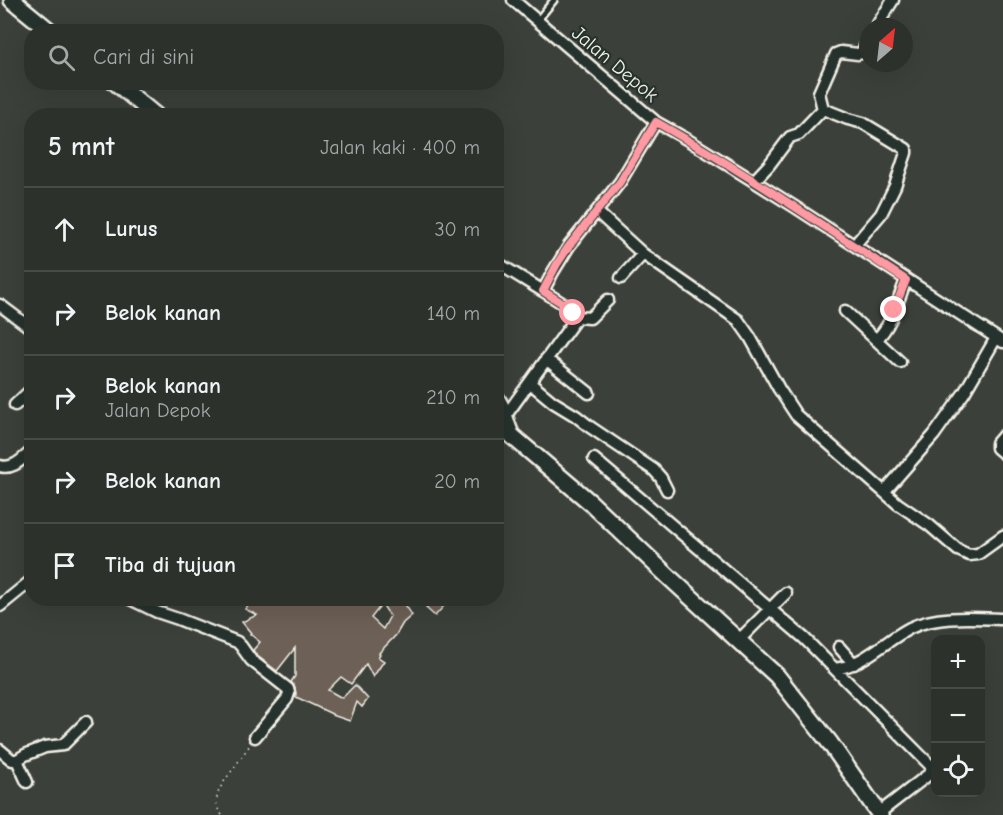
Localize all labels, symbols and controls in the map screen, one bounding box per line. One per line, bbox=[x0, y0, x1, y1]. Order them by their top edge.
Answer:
north arrow bbox=[859, 18, 913, 72]
street label: Jalan Depok bbox=[567, 21, 663, 107]
search box bbox=[24, 24, 504, 90]
icon: search bbox=[45, 41, 78, 74]
text: Cari di sini bbox=[93, 44, 194, 70]
text: 5 mnt bbox=[48, 132, 114, 162]
text: Jalan kaki · 400 m bbox=[320, 136, 480, 159]
icon: ahead bbox=[48, 213, 81, 246]
text: Lurus bbox=[105, 216, 157, 242]
text: 30 m bbox=[434, 218, 480, 241]
route end bbox=[880, 296, 906, 322]
icon: right bbox=[48, 297, 81, 330]
route start bbox=[559, 299, 585, 325]
text: Belok kanan bbox=[105, 300, 221, 326]
text: 140 m bbox=[427, 302, 480, 325]
text: Belok kanan bbox=[105, 373, 221, 399]
icon: right bbox=[48, 381, 81, 414]
text: 210 m bbox=[426, 386, 480, 409]
text: Jalan Depok bbox=[105, 399, 210, 422]
icon: right bbox=[48, 465, 81, 498]
text: Belok kanan bbox=[105, 468, 221, 494]
text: 20 m bbox=[434, 470, 480, 493]
icon: arrive bbox=[48, 549, 81, 582]
text: Tiba di tujuan bbox=[105, 552, 236, 578]
map controls bbox=[931, 635, 985, 797]
button: + bbox=[931, 635, 985, 689]
button: − bbox=[931, 689, 985, 743]
button: locate bbox=[931, 743, 985, 797]

